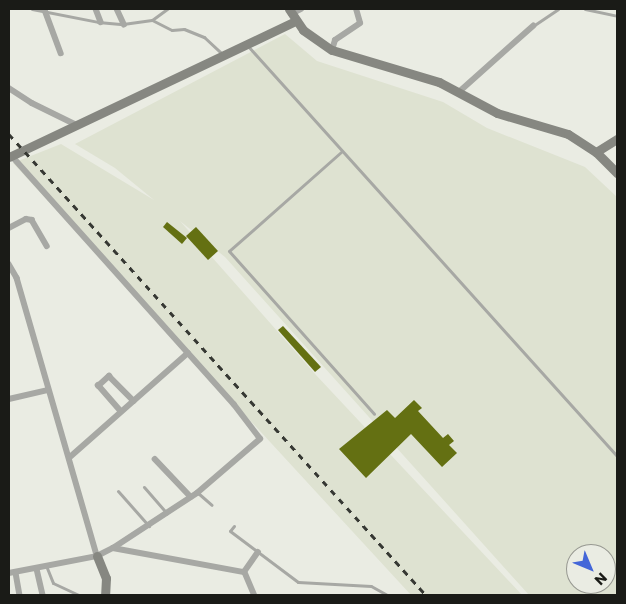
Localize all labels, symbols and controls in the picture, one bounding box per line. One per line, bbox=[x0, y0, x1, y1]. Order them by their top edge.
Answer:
north arrow bbox=[566, 544, 616, 594]
text: N bbox=[590, 568, 612, 590]

